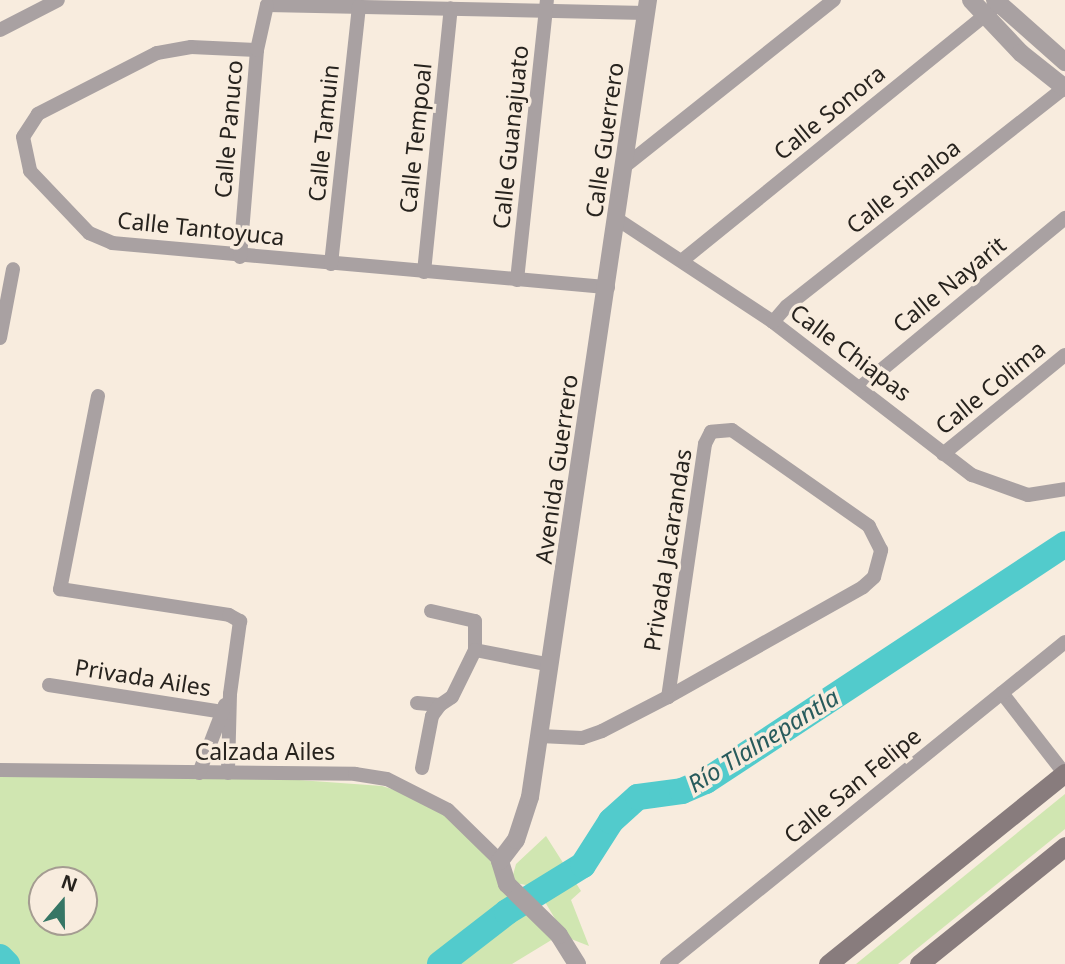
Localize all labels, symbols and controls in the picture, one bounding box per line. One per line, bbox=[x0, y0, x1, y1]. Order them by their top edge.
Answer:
street label: Calle Guanajuato bbox=[487, 44, 533, 230]
street label: Calle Panuco bbox=[208, 59, 248, 199]
street label: Calle Sonora bbox=[768, 59, 890, 165]
street label: Calle Guerrero bbox=[579, 61, 629, 219]
street label: Calle Tempoal bbox=[393, 62, 437, 214]
street label: Calle Tamuin bbox=[302, 63, 344, 203]
street label: Calle Sinaloa bbox=[841, 133, 965, 239]
street label: Calle Tantoyuca bbox=[116, 205, 286, 251]
street label: Calle Nayarit bbox=[887, 230, 1011, 338]
street label: Calle Chiapas bbox=[785, 298, 917, 406]
street label: Calle Colima bbox=[930, 334, 1050, 440]
street label: Avenida Guerrero bbox=[529, 373, 583, 565]
street label: Privada Jacarandas bbox=[637, 447, 697, 653]
street label: Privada Ailes bbox=[73, 653, 213, 701]
water label: Río Tlalnepantla bbox=[682, 682, 844, 798]
street label: Calle San Felipe bbox=[778, 721, 926, 849]
street label: Calzada Ailes bbox=[195, 737, 335, 765]
north arrow bbox=[28, 866, 98, 936]
text: N bbox=[58, 868, 81, 898]

